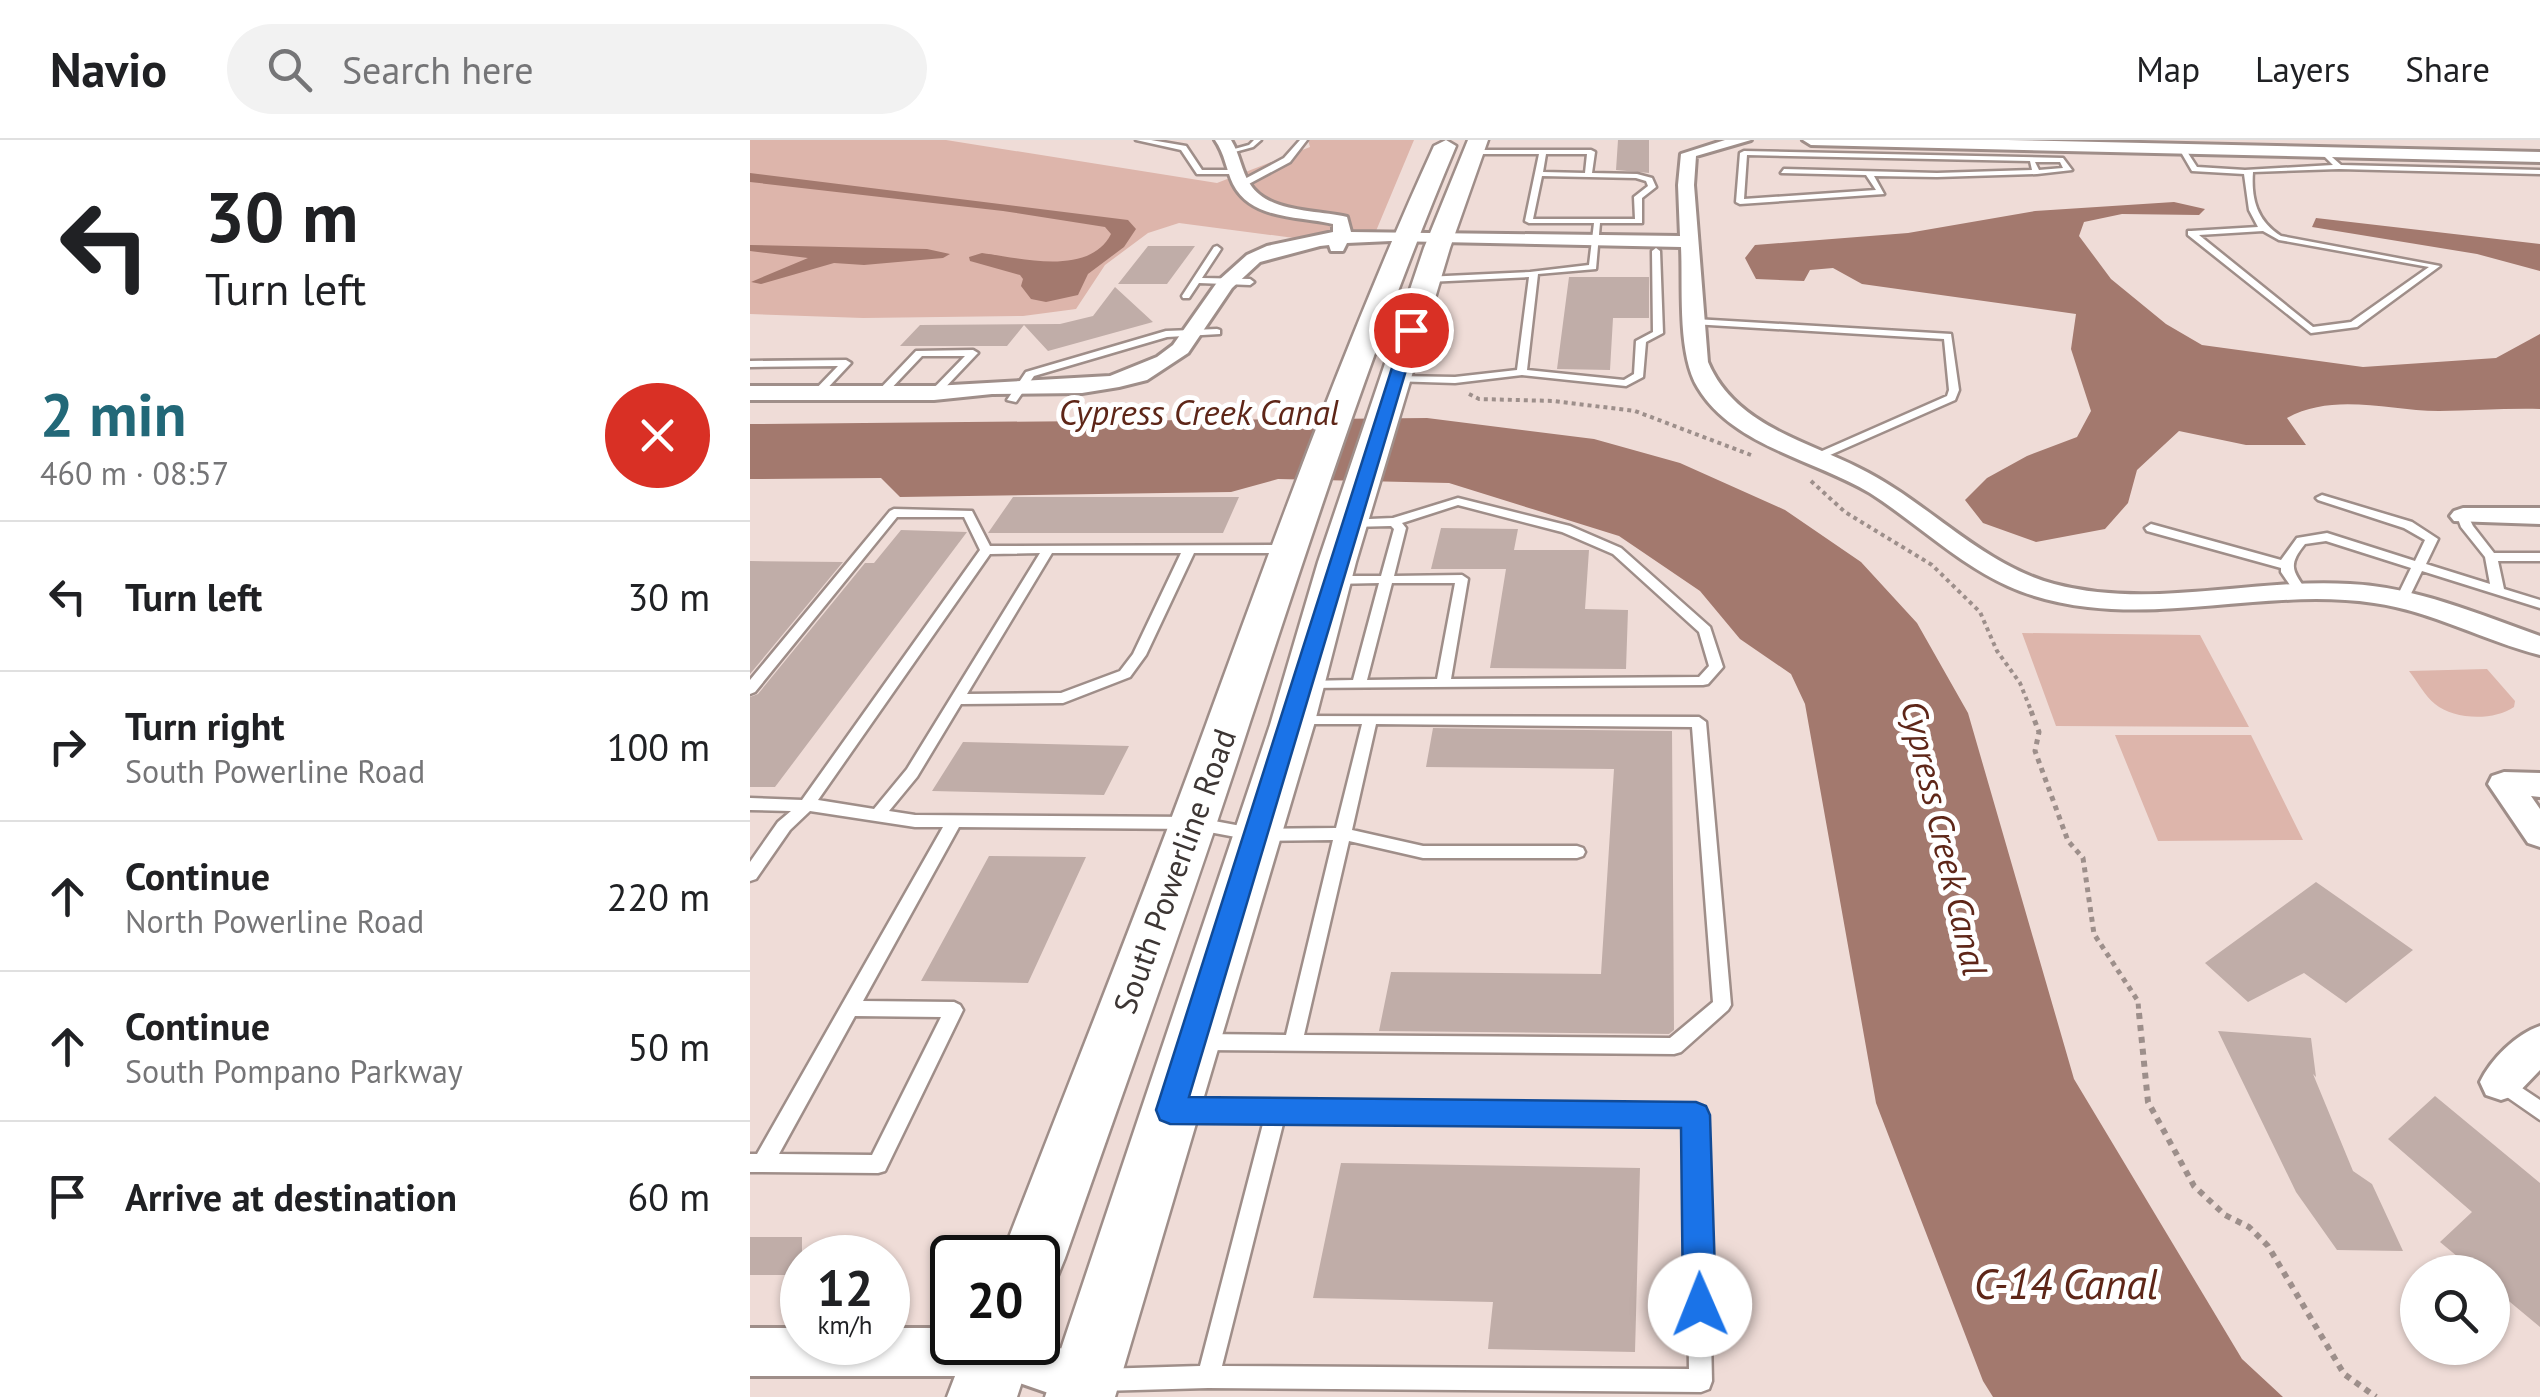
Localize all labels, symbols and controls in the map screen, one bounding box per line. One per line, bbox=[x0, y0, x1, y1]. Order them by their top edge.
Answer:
search box bbox=[227, 24, 927, 114]
text: Navio bbox=[50, 38, 167, 100]
icon: search bbox=[262, 42, 317, 97]
text: Search here bbox=[342, 45, 534, 94]
text: Map bbox=[2136, 46, 2200, 92]
text: Layers bbox=[2255, 46, 2350, 92]
text: Share bbox=[2405, 46, 2490, 92]
text: 30 m bbox=[205, 171, 358, 261]
icon: left bbox=[40, 180, 170, 310]
text: Turn left bbox=[205, 259, 366, 317]
pin bbox=[1369, 288, 1454, 373]
icon: arrive bbox=[1384, 303, 1439, 358]
text: 2 min bbox=[40, 375, 186, 453]
button: close bbox=[605, 383, 710, 488]
water label: Cypress Creek Canal bbox=[1059, 389, 1339, 435]
text: 460 m · 08:57 bbox=[40, 452, 229, 494]
icon: left bbox=[40, 569, 95, 624]
text: Turn left bbox=[125, 572, 262, 621]
text: 30 m bbox=[628, 572, 710, 621]
water label: Cypress Creek Canal bbox=[1891, 696, 1999, 980]
text: Turn right bbox=[125, 701, 285, 750]
icon: right bbox=[40, 719, 95, 774]
text: 100 m bbox=[607, 722, 710, 771]
street label: South Powerline Road bbox=[1103, 723, 1245, 1019]
text: South Powerline Road bbox=[125, 750, 425, 792]
text: Continue bbox=[125, 851, 270, 900]
icon: ahead bbox=[40, 869, 95, 924]
text: 220 m bbox=[607, 872, 710, 921]
text: North Powerline Road bbox=[125, 900, 424, 942]
text: Continue bbox=[125, 1001, 270, 1050]
icon: ahead bbox=[40, 1019, 95, 1074]
text: 50 m bbox=[628, 1022, 710, 1071]
text: South Pompano Parkway bbox=[125, 1050, 463, 1092]
icon: arrive bbox=[40, 1169, 95, 1224]
text: Arrive at destination bbox=[125, 1172, 457, 1221]
text: 60 m bbox=[628, 1172, 710, 1221]
speed limit sign: 20 bbox=[930, 1235, 1060, 1365]
position arrow bbox=[1648, 1253, 1752, 1357]
text: 12 bbox=[817, 1255, 873, 1320]
map controls bbox=[2400, 1255, 2510, 1365]
button: search bbox=[2400, 1255, 2510, 1365]
water label: C-14 Canal bbox=[1974, 1256, 2158, 1311]
text: km/h bbox=[818, 1309, 872, 1341]

